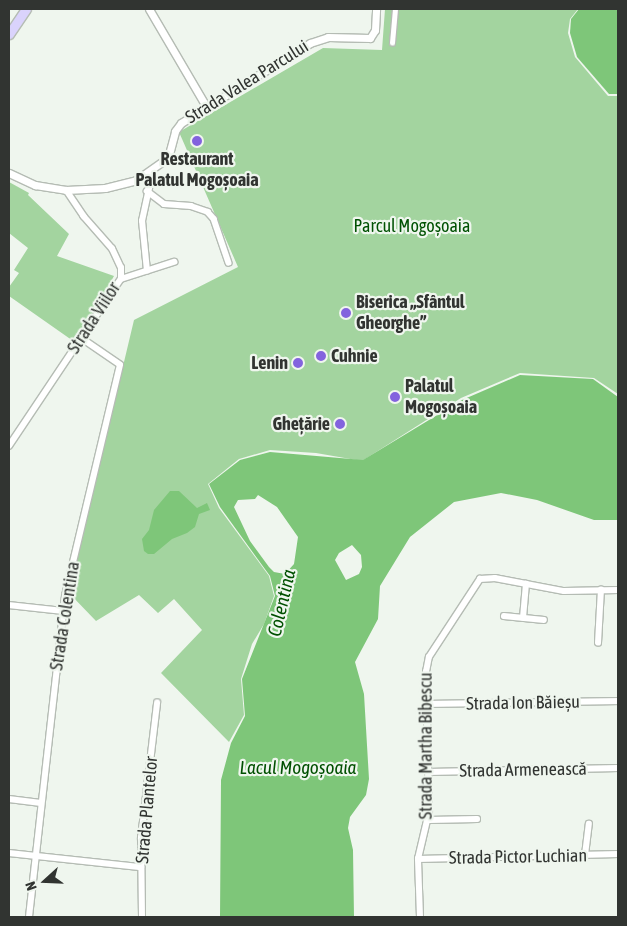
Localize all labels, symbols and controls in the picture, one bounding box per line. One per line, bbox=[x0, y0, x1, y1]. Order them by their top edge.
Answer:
street label: Strada Valea Parcului bbox=[182, 36, 312, 128]
marker: Restaurant Palatul Mogoșoaia bbox=[191, 135, 203, 147]
place label: Restaurant Palatul Mogoșoaia bbox=[135, 149, 259, 192]
park label: Parcul Mogoșoaia bbox=[354, 215, 470, 237]
street label: Strada Viilor bbox=[63, 278, 125, 358]
place label: Biserica „Sfântul Gheorghe” bbox=[356, 292, 465, 334]
marker: Biserica „Sfântul Gheorghe” bbox=[340, 307, 352, 319]
place label: Cuhnie bbox=[331, 345, 378, 367]
marker: Cuhnie bbox=[315, 350, 327, 362]
place label: Lenin bbox=[251, 352, 288, 374]
marker: Lenin bbox=[292, 357, 304, 369]
place label: Palatul Mogoșoaia bbox=[405, 376, 477, 418]
marker: Palatul Mogoșoaia bbox=[389, 391, 401, 403]
place label: Ghețărie bbox=[272, 413, 330, 435]
marker: Ghețărie bbox=[334, 418, 346, 430]
street label: Strada Colentina bbox=[46, 560, 84, 672]
water label: Colentina bbox=[263, 567, 301, 639]
street label: Strada Martha Bibescu bbox=[415, 673, 437, 819]
street label: Strada Ion Băieșu bbox=[466, 691, 580, 715]
street label: Strada Plantelor bbox=[132, 755, 162, 865]
water label: Lacul Mogoșoaia bbox=[240, 757, 356, 779]
street label: Strada Armenească bbox=[459, 758, 587, 782]
street label: Strada Pictor Luchian bbox=[449, 845, 587, 869]
north arrow bbox=[20, 856, 70, 906]
text: N bbox=[22, 880, 40, 893]

